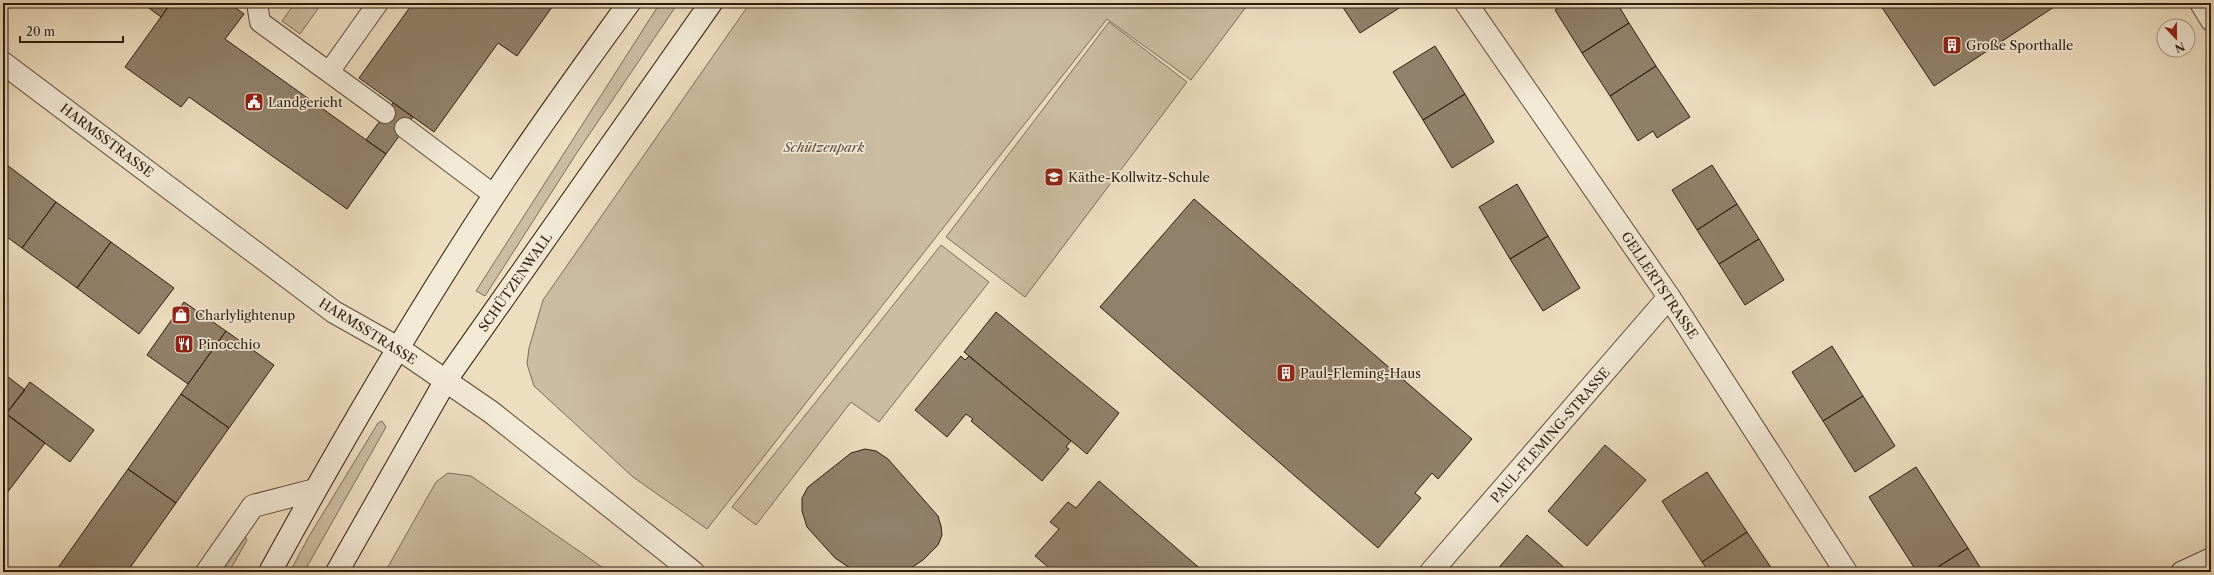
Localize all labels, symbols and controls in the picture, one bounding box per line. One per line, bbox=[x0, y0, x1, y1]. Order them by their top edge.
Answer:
scale bar bbox=[20, 18, 123, 44]
north arrow bbox=[2156, 18, 2196, 58]
text: 20 m bbox=[26, 24, 55, 39]
building icon: Große Sporthalle bbox=[1941, 34, 1963, 56]
place label: Große Sporthalle bbox=[1966, 37, 2073, 53]
text: N bbox=[2172, 39, 2187, 56]
public building icon: Landgericht bbox=[243, 91, 265, 113]
place label: Landgericht bbox=[268, 94, 343, 110]
street label: HARMSSTRASSE bbox=[57, 100, 157, 180]
park label: Schützenpark bbox=[783, 139, 865, 155]
school or university icon: Käthe-Kollwitz-Schule bbox=[1043, 166, 1065, 188]
place label: Käthe-Kollwitz-Schule bbox=[1068, 169, 1210, 185]
street label: GELLERTSTRASSE bbox=[1618, 228, 1702, 342]
street label: SCHÜTZENWALL bbox=[475, 229, 555, 335]
street label: HARMSSTRASSE bbox=[316, 294, 420, 368]
shop icon: Charlylightenup bbox=[170, 304, 192, 326]
place label: Charlylightenup bbox=[195, 307, 295, 323]
restaurant icon: Pinocchio bbox=[173, 333, 195, 355]
place label: Pinocchio bbox=[198, 336, 260, 352]
building icon: Paul-Fleming-Haus bbox=[1275, 362, 1297, 384]
street label: PAUL-FLEMING-STRASSE bbox=[1487, 364, 1613, 506]
place label: Paul-Fleming-Haus bbox=[1300, 365, 1421, 381]

